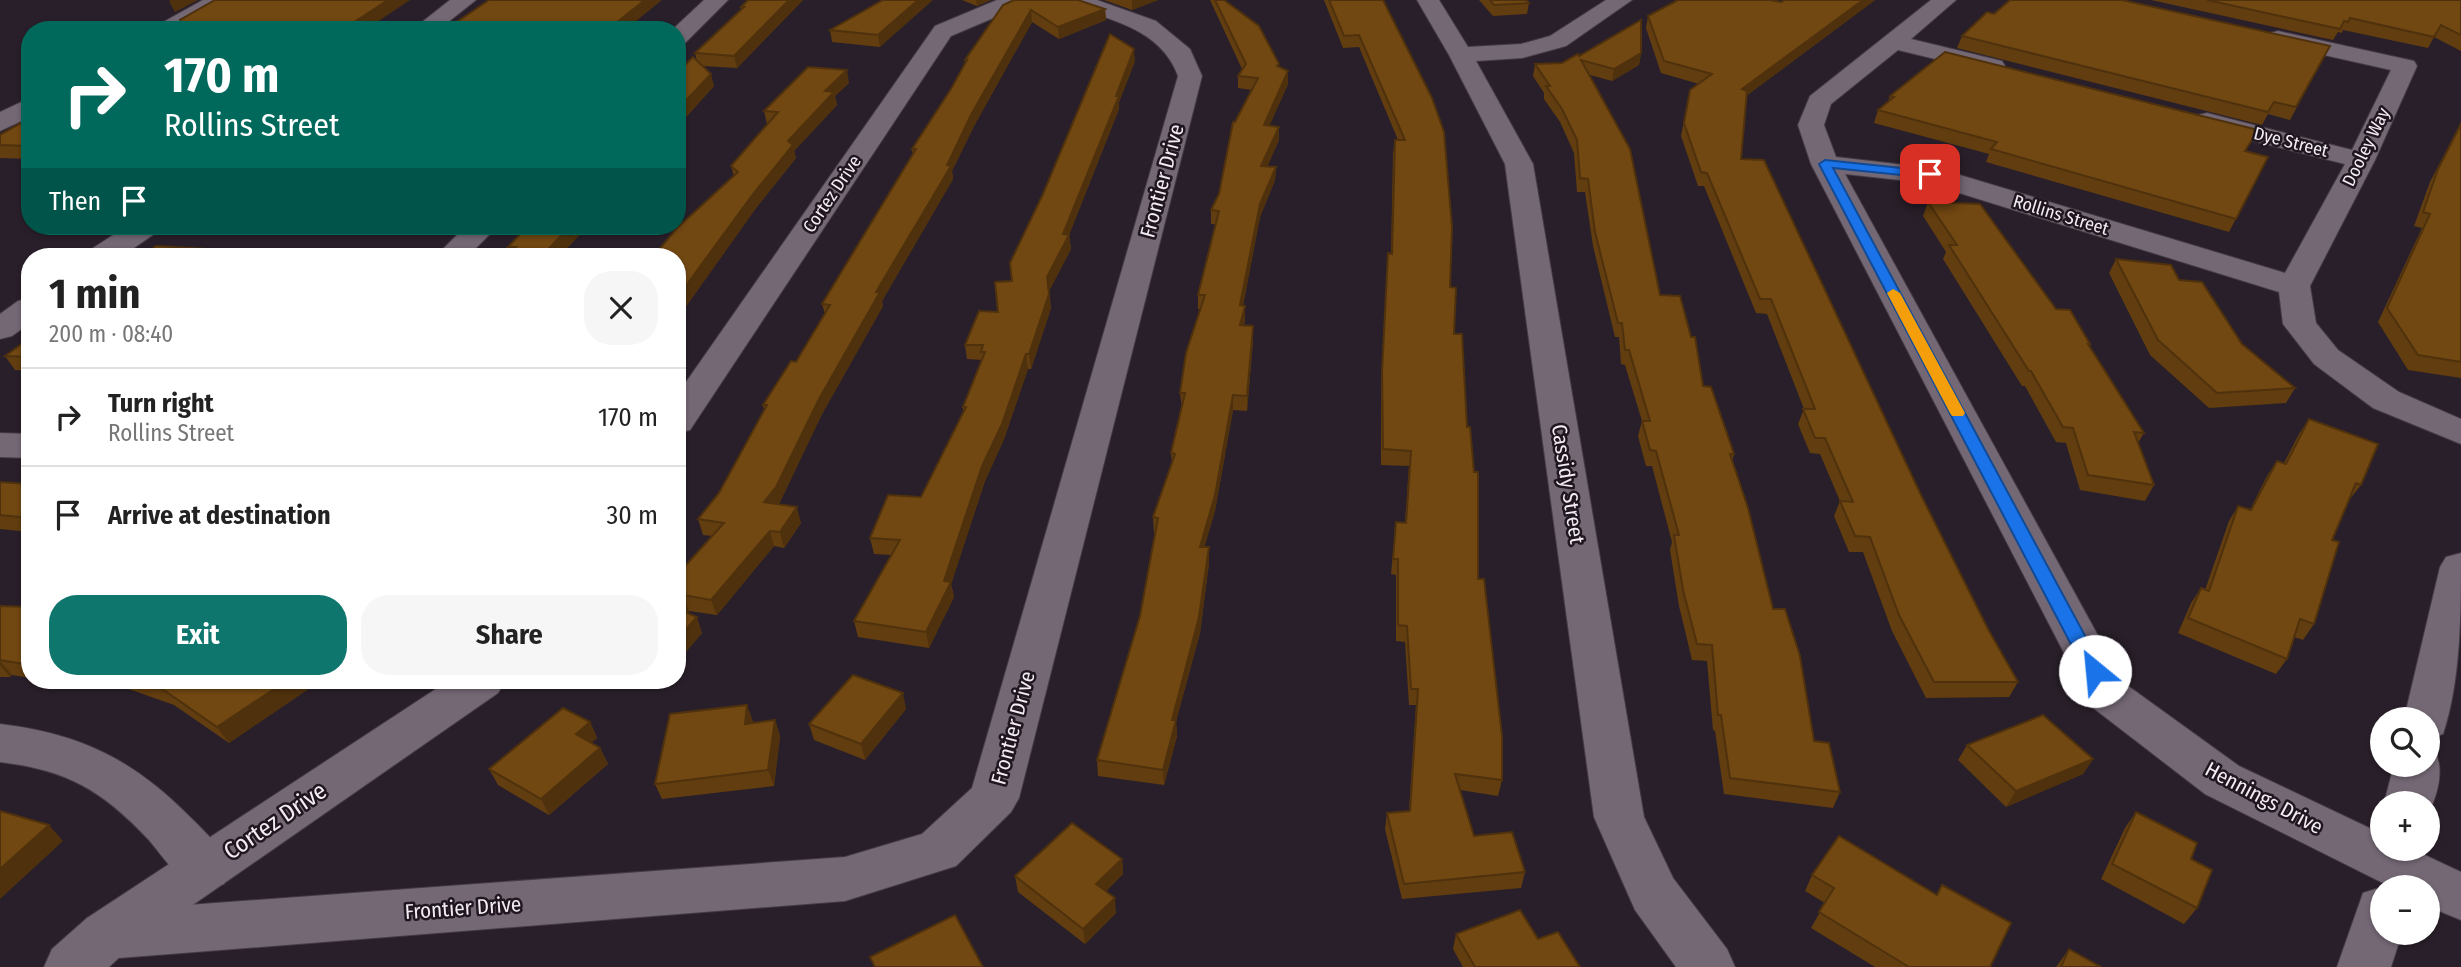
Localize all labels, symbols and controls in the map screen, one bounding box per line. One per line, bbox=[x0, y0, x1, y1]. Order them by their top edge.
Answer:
text: 170 m bbox=[164, 46, 280, 105]
icon: right bbox=[49, 49, 140, 140]
street label: Dooley Way bbox=[2338, 104, 2394, 190]
text: Rollins Street bbox=[164, 106, 340, 144]
street label: Frontier Drive bbox=[1134, 121, 1190, 241]
street label: Dye Street bbox=[2252, 122, 2331, 162]
pin bbox=[1900, 144, 1960, 204]
street label: Cortez Drive bbox=[798, 151, 866, 237]
icon: arrive bbox=[1911, 155, 1949, 193]
icon: arrive bbox=[115, 182, 153, 220]
text: Then bbox=[49, 186, 101, 217]
street label: Rollins Street bbox=[2011, 190, 2112, 240]
text: 1 min bbox=[49, 269, 140, 319]
button: close bbox=[584, 271, 658, 345]
text: 200 m · 08:40 bbox=[49, 320, 173, 348]
text: Turn right bbox=[108, 388, 214, 419]
icon: right bbox=[49, 398, 87, 436]
text: 170 m bbox=[598, 402, 658, 433]
text: Rollins Street bbox=[108, 419, 234, 447]
street label: Cassidy Street bbox=[1546, 422, 1590, 546]
icon: arrive bbox=[49, 496, 87, 534]
text: Arrive at destination bbox=[108, 500, 331, 531]
text: 30 m bbox=[607, 500, 658, 531]
button: Exit bbox=[49, 595, 347, 675]
button: Share bbox=[361, 595, 658, 675]
position arrow bbox=[2058, 634, 2132, 708]
street label: Frontier Drive bbox=[985, 668, 1041, 788]
map controls bbox=[2370, 707, 2440, 945]
button: search bbox=[2370, 707, 2440, 777]
street label: Hennings Drive bbox=[2201, 756, 2327, 840]
street label: Cortez Drive bbox=[218, 776, 332, 866]
button: + bbox=[2370, 791, 2440, 861]
button: − bbox=[2370, 875, 2440, 945]
street label: Frontier Drive bbox=[404, 891, 522, 925]

